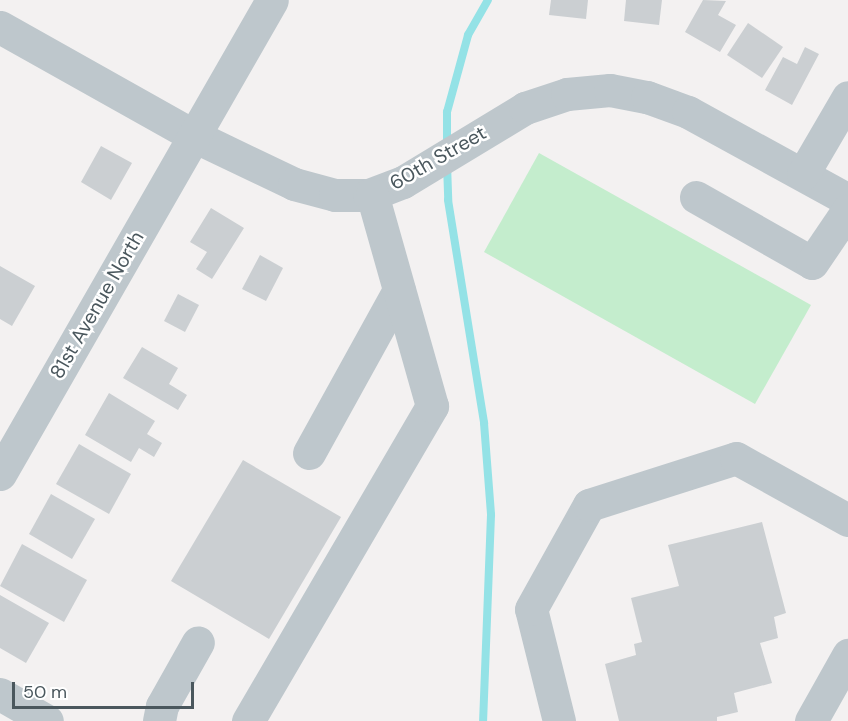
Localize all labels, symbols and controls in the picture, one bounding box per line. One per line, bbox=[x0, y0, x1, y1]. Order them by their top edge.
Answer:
street label: 60th Street bbox=[385, 121, 491, 195]
street label: 81st Avenue North bbox=[45, 227, 149, 383]
scale bar bbox=[15, 670, 196, 708]
text: 50 m bbox=[23, 680, 67, 704]

